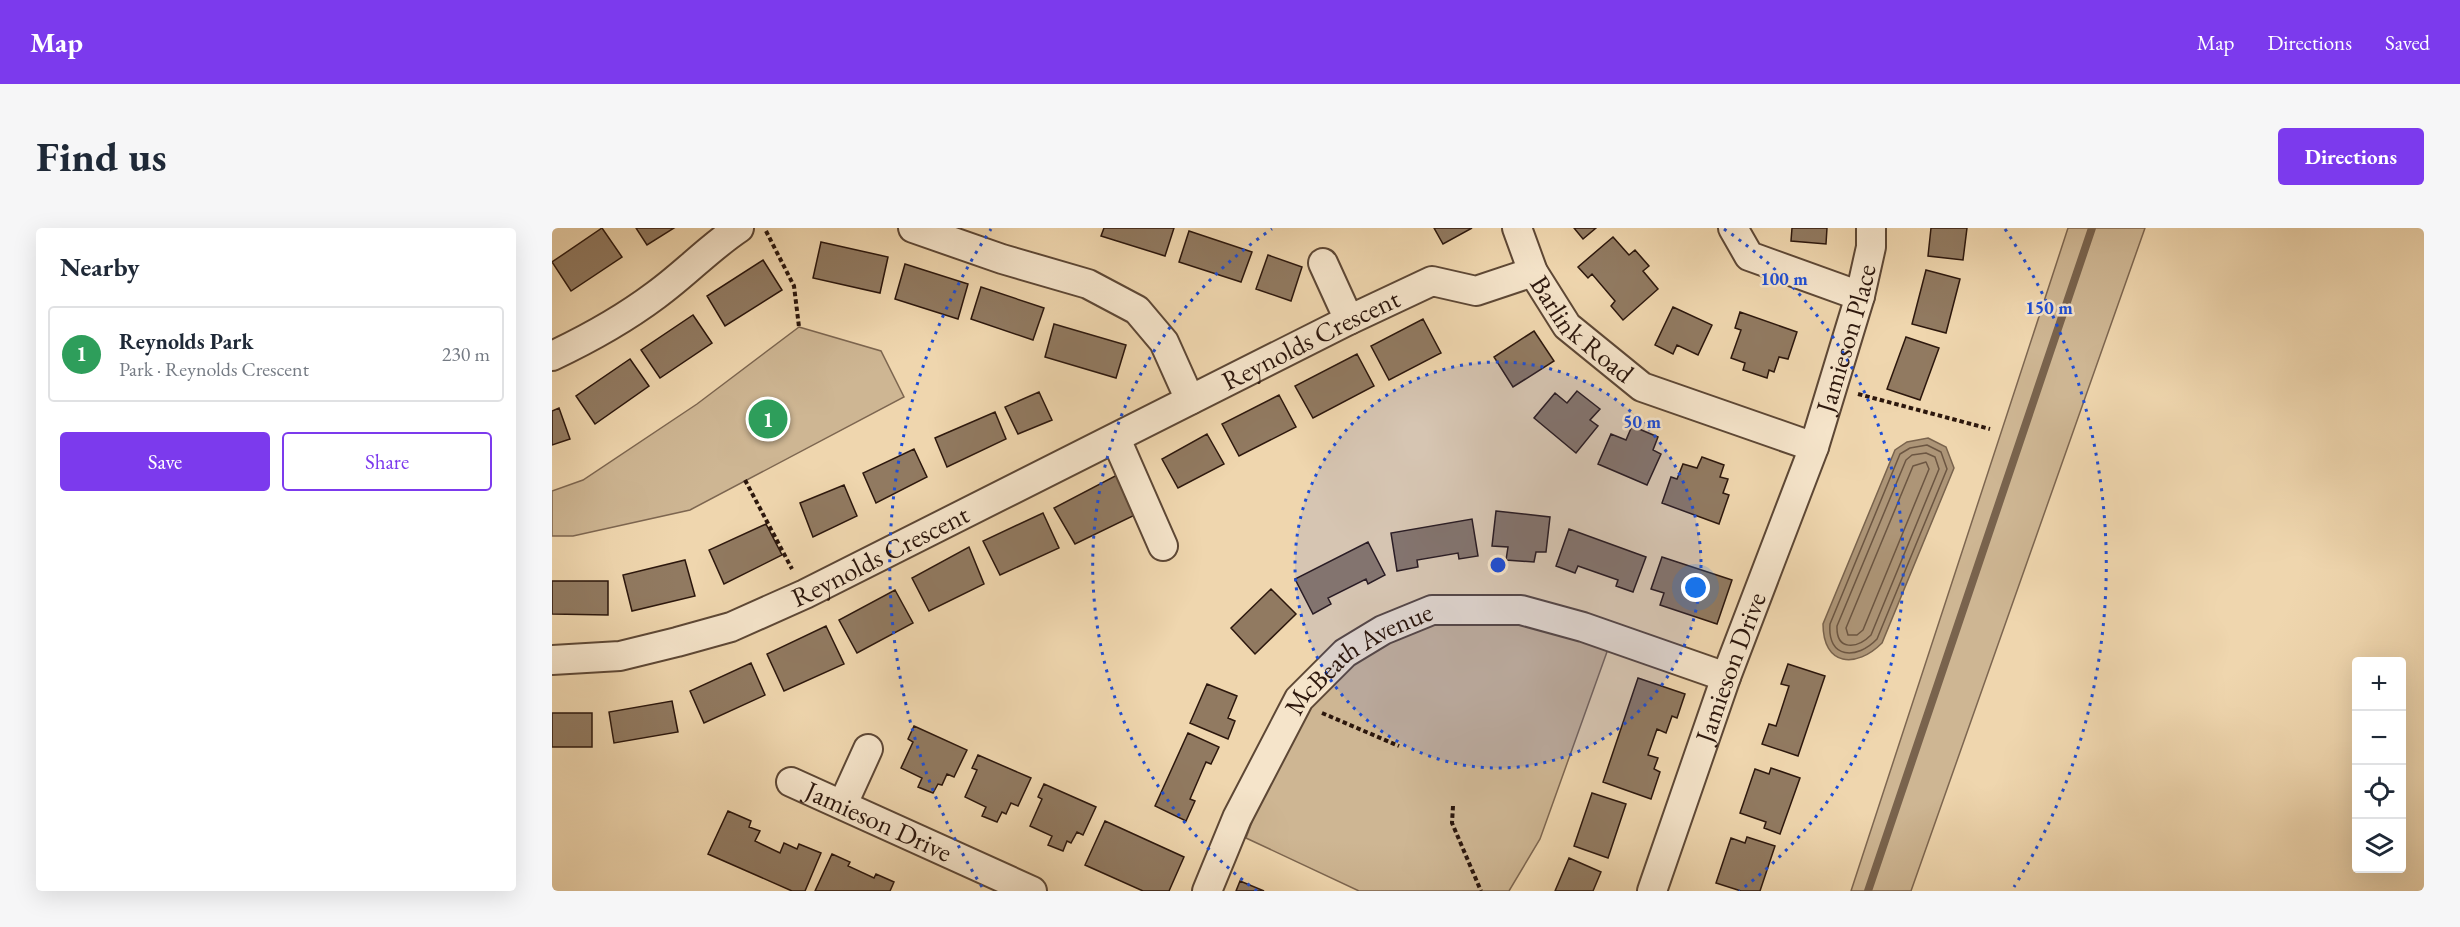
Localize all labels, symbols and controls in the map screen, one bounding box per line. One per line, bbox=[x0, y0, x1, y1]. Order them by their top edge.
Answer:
text: Map bbox=[30, 24, 83, 60]
text: Map bbox=[2197, 29, 2234, 56]
text: Directions bbox=[2267, 29, 2352, 56]
text: Saved bbox=[2385, 29, 2430, 56]
button: Directions bbox=[2278, 128, 2424, 185]
text: Find us bbox=[36, 129, 167, 184]
text: Nearby bbox=[60, 250, 140, 284]
street label: Jamieson Place bbox=[1807, 261, 1884, 419]
text: 100 m bbox=[1760, 267, 1808, 290]
street label: Barlink Road bbox=[1523, 269, 1642, 391]
street label: Reynolds Crescent bbox=[1216, 280, 1406, 398]
text: 150 m bbox=[2025, 296, 2073, 319]
text: Reynolds Park bbox=[119, 327, 253, 356]
text: 1 bbox=[76, 341, 87, 367]
text: 230 m bbox=[442, 341, 490, 367]
text: Park · Reynolds Crescent bbox=[119, 356, 309, 382]
pin: 1 bbox=[748, 396, 788, 441]
text: 50 m bbox=[1623, 410, 1661, 433]
button: Save bbox=[60, 432, 270, 491]
button: Share bbox=[282, 432, 492, 491]
street label: Reynolds Crescent bbox=[786, 496, 975, 615]
centre of rings bbox=[1488, 555, 1508, 575]
your location bbox=[1681, 573, 1710, 602]
street label: Jamieson Drive bbox=[1686, 587, 1774, 749]
street label: McBeath Avenue bbox=[1276, 594, 1438, 721]
map controls bbox=[2352, 657, 2406, 873]
button: + bbox=[2352, 657, 2406, 711]
button: − bbox=[2352, 711, 2406, 765]
button: locate bbox=[2352, 765, 2406, 819]
street label: Jamieson Drive bbox=[798, 772, 958, 870]
button: layers bbox=[2352, 819, 2406, 873]

